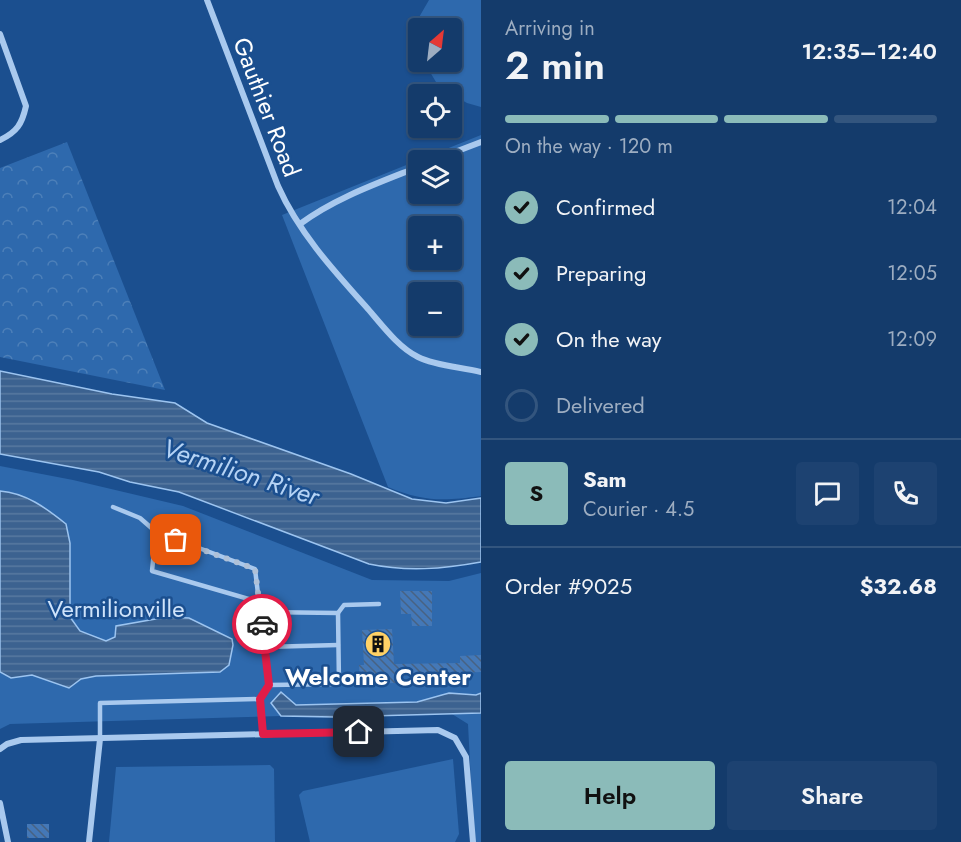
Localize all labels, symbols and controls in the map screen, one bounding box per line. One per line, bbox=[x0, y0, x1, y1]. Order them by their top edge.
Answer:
text: Arriving in bbox=[505, 14, 595, 43]
north arrow bbox=[408, 18, 462, 72]
map controls bbox=[408, 18, 462, 336]
street label: Gauthier Road bbox=[224, 32, 310, 182]
text: 12:35–12:40 bbox=[801, 35, 937, 67]
text: 2 min bbox=[505, 37, 605, 94]
button: locate bbox=[408, 84, 462, 138]
text: On the way · 120 m bbox=[505, 132, 673, 161]
button: layers bbox=[408, 150, 462, 204]
icon: check bbox=[505, 191, 538, 224]
text: Confirmed bbox=[556, 191, 655, 223]
text: 12:04 bbox=[887, 193, 937, 222]
button: + bbox=[408, 216, 462, 270]
icon: check bbox=[505, 257, 538, 290]
text: Preparing bbox=[556, 257, 647, 289]
text: 12:05 bbox=[887, 259, 937, 288]
button: − bbox=[408, 282, 462, 336]
icon: check bbox=[505, 323, 538, 356]
text: On the way bbox=[556, 323, 661, 355]
text: 12:09 bbox=[887, 325, 937, 354]
text: Delivered bbox=[556, 389, 645, 421]
water label: Vermilion River bbox=[158, 429, 326, 516]
button: chat bbox=[796, 462, 859, 525]
button: phone bbox=[874, 462, 937, 525]
text: Sam bbox=[583, 463, 627, 495]
text: S bbox=[530, 477, 543, 509]
text: Courier · 4.5 bbox=[583, 495, 694, 524]
pin bbox=[150, 514, 201, 565]
icon: bag bbox=[159, 523, 192, 556]
text: Order #9025 bbox=[505, 570, 632, 602]
text: $32.68 bbox=[860, 570, 937, 602]
park label: Vermilionville bbox=[47, 591, 185, 626]
courier bbox=[232, 594, 292, 654]
icon: car bbox=[246, 608, 279, 641]
building icon: Welcome Center bbox=[363, 629, 393, 659]
place label: Welcome Center bbox=[285, 659, 471, 694]
pin bbox=[333, 706, 384, 757]
icon: home bbox=[342, 715, 375, 748]
button: Help bbox=[505, 761, 715, 830]
button: Share bbox=[727, 761, 937, 830]

